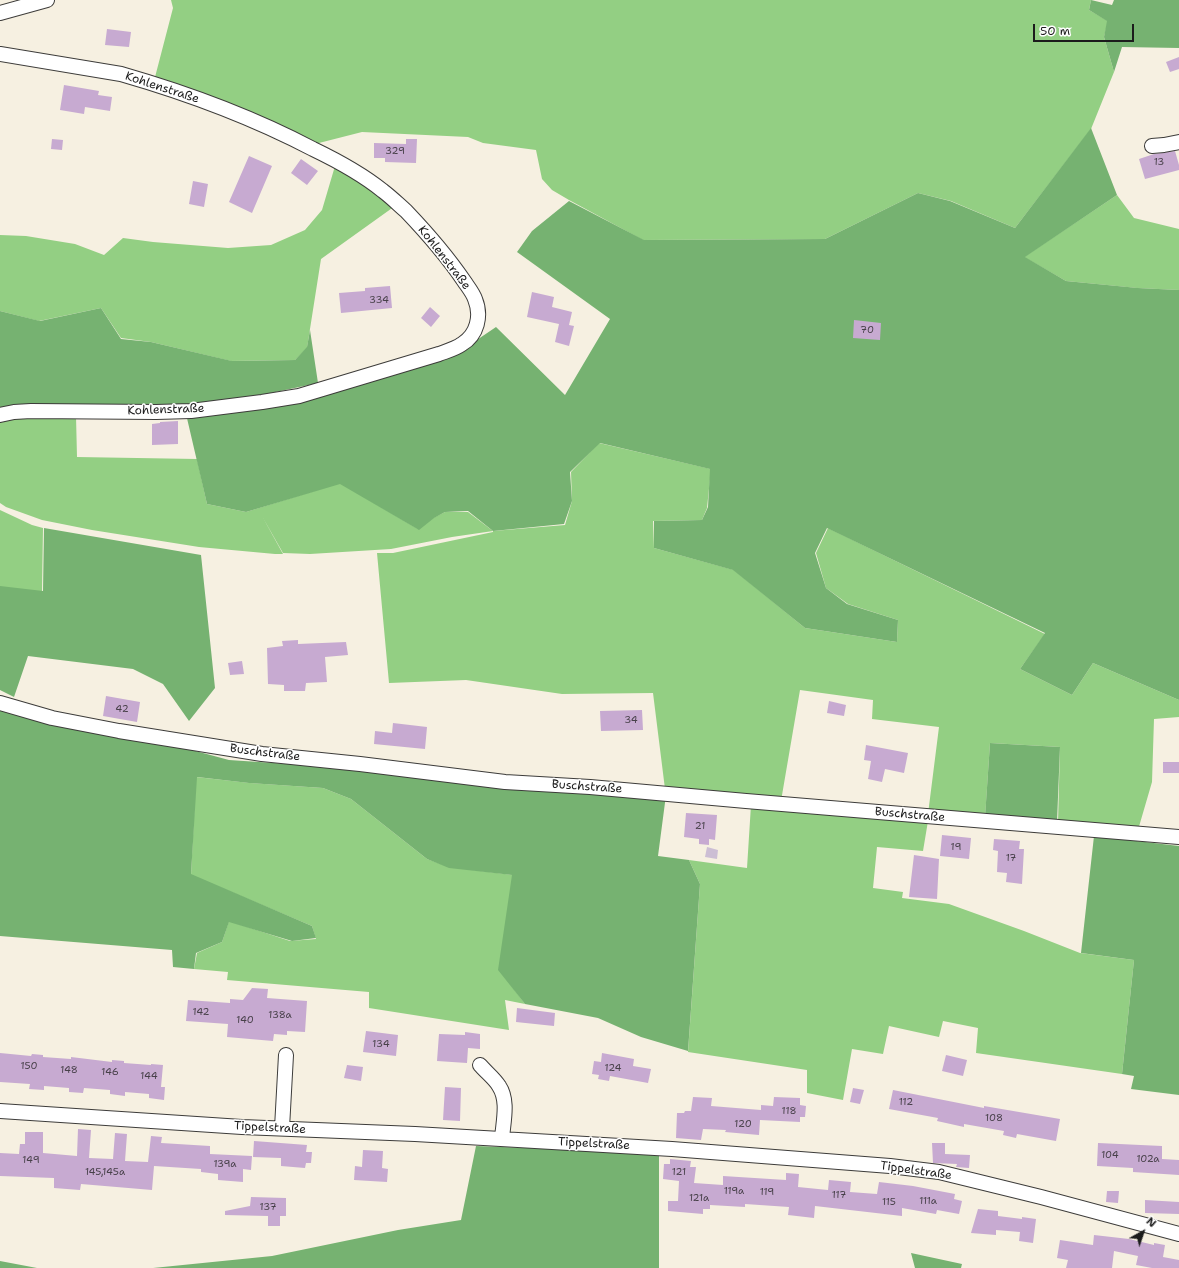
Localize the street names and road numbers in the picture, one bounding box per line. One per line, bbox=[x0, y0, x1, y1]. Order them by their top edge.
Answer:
street label: Kohlenstraße bbox=[123, 69, 201, 107]
street label: Kohlenstraße bbox=[415, 223, 473, 293]
street label: Kohlenstraße bbox=[127, 401, 205, 419]
street label: Buschstraße bbox=[229, 742, 301, 764]
street label: Buschstraße bbox=[551, 777, 623, 797]
street label: Buschstraße bbox=[874, 805, 946, 825]
street label: Tippelstraße bbox=[234, 1119, 306, 1137]
street label: Tippelstraße bbox=[558, 1135, 630, 1153]
street label: Tippelstraße bbox=[879, 1159, 953, 1183]

